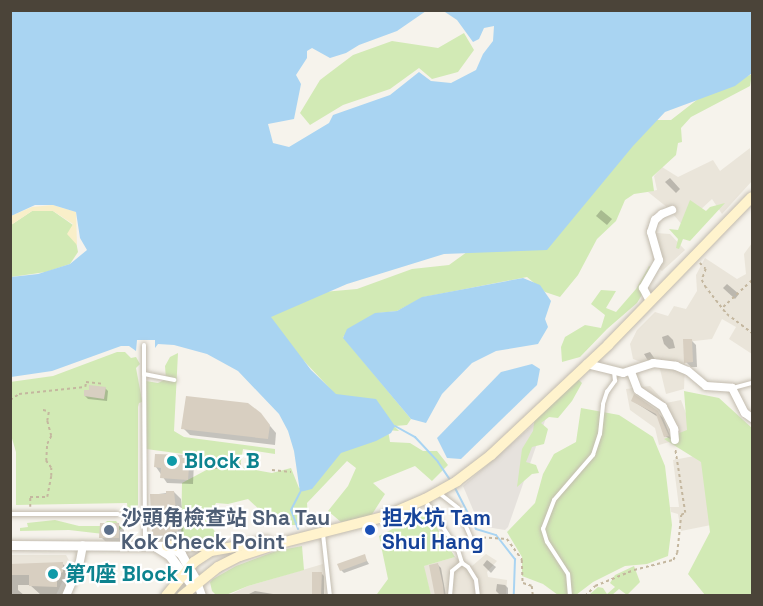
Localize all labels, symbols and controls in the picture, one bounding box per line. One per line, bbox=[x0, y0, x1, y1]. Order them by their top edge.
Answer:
place label: Block B bbox=[184, 448, 260, 474]
marker: Block B bbox=[165, 454, 179, 468]
place label: 沙頭角檢查站 Sha Tau Kok Check Point bbox=[121, 505, 331, 555]
place label: 担水坑 Tam Shui Hang bbox=[382, 505, 491, 555]
marker: 沙頭角檢查站 Sha Tau Kok Check Point bbox=[102, 523, 116, 537]
marker: 担水坑 Tam Shui Hang bbox=[363, 523, 377, 537]
place label: 第1座 Block 1 bbox=[65, 561, 193, 587]
marker: 第1座 Block 1 bbox=[46, 567, 60, 581]

